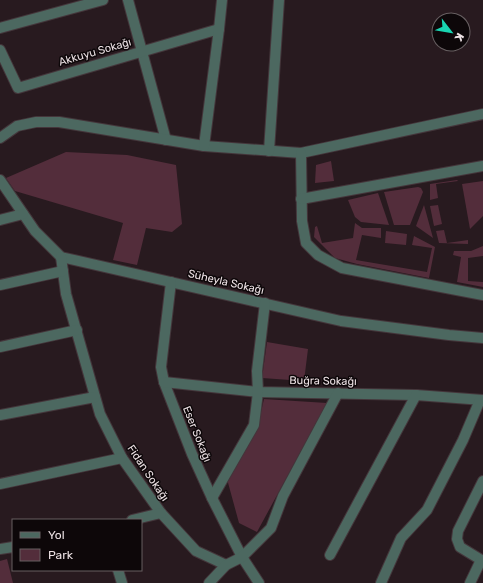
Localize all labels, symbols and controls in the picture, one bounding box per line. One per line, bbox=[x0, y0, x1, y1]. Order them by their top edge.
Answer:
north arrow bbox=[431, 12, 471, 52]
text: K bbox=[451, 30, 467, 44]
street label: Akkuyu Sokağı bbox=[57, 35, 133, 69]
street label: Süheyla Sokağı bbox=[187, 267, 265, 297]
street label: Buğra Sokağı bbox=[289, 374, 357, 388]
street label: Eser Sokağı bbox=[180, 404, 214, 464]
street label: Fidan Sokağı bbox=[124, 442, 172, 504]
legend bbox=[12, 519, 142, 571]
text: Yol bbox=[48, 528, 65, 542]
text: Park bbox=[48, 548, 74, 562]

